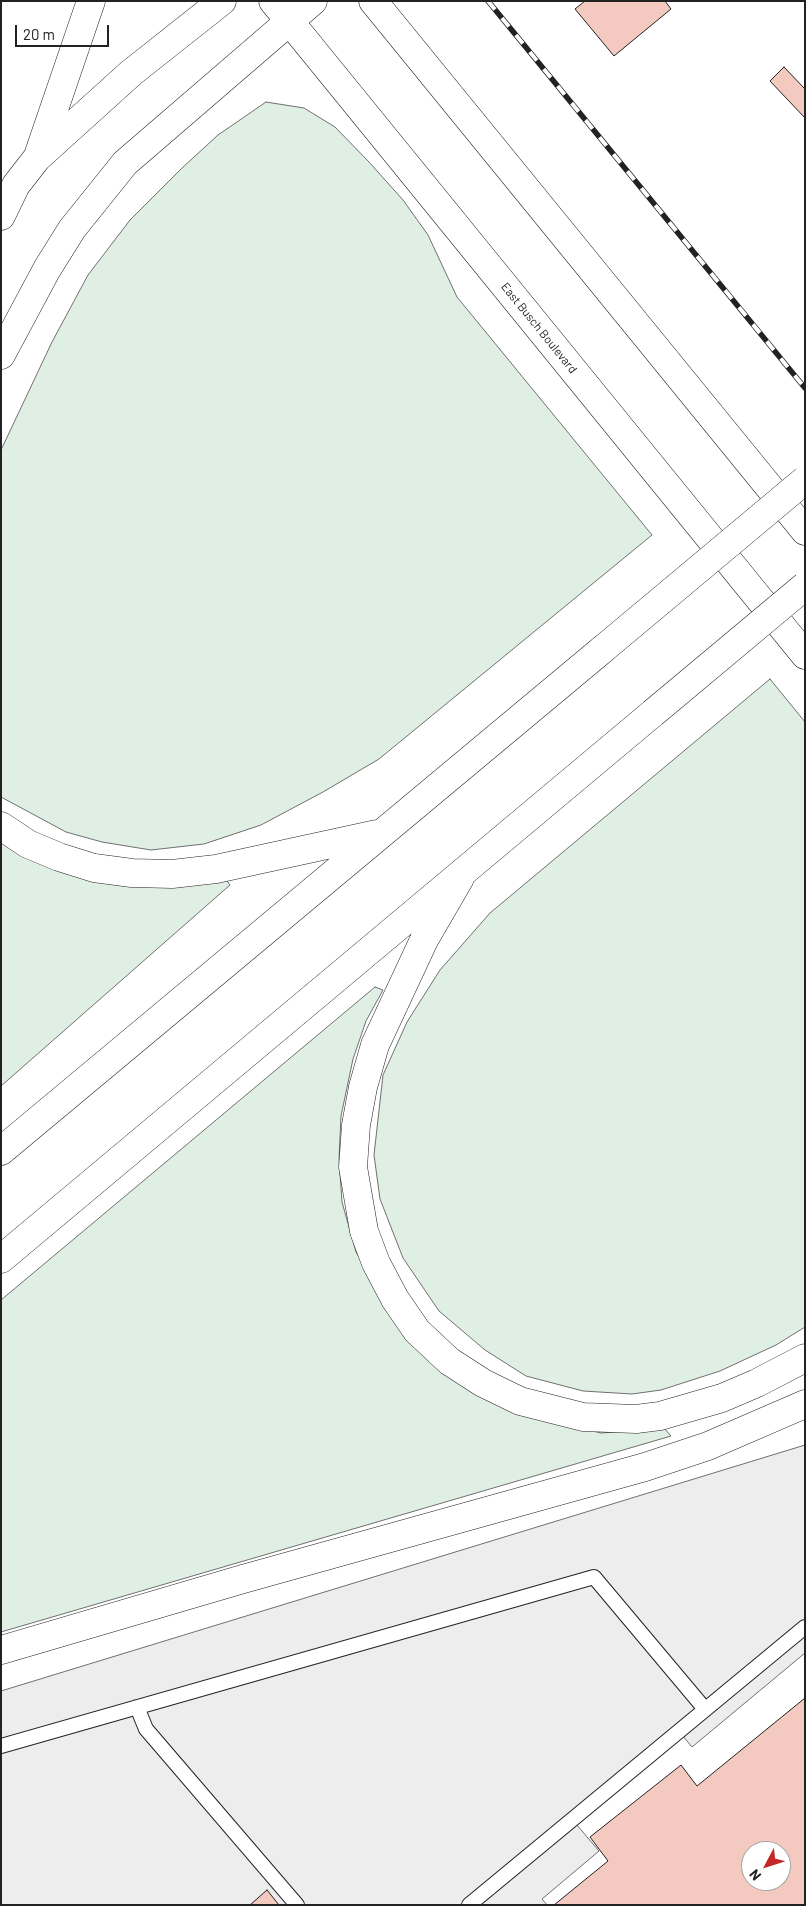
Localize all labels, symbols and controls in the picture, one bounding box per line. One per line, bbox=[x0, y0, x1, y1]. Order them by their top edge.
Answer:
scale bar bbox=[18, 15, 111, 47]
text: 20 m bbox=[23, 25, 55, 43]
street label: East Busch Boulevard bbox=[498, 280, 580, 376]
north arrow bbox=[741, 1841, 791, 1891]
text: N bbox=[745, 1866, 764, 1884]

